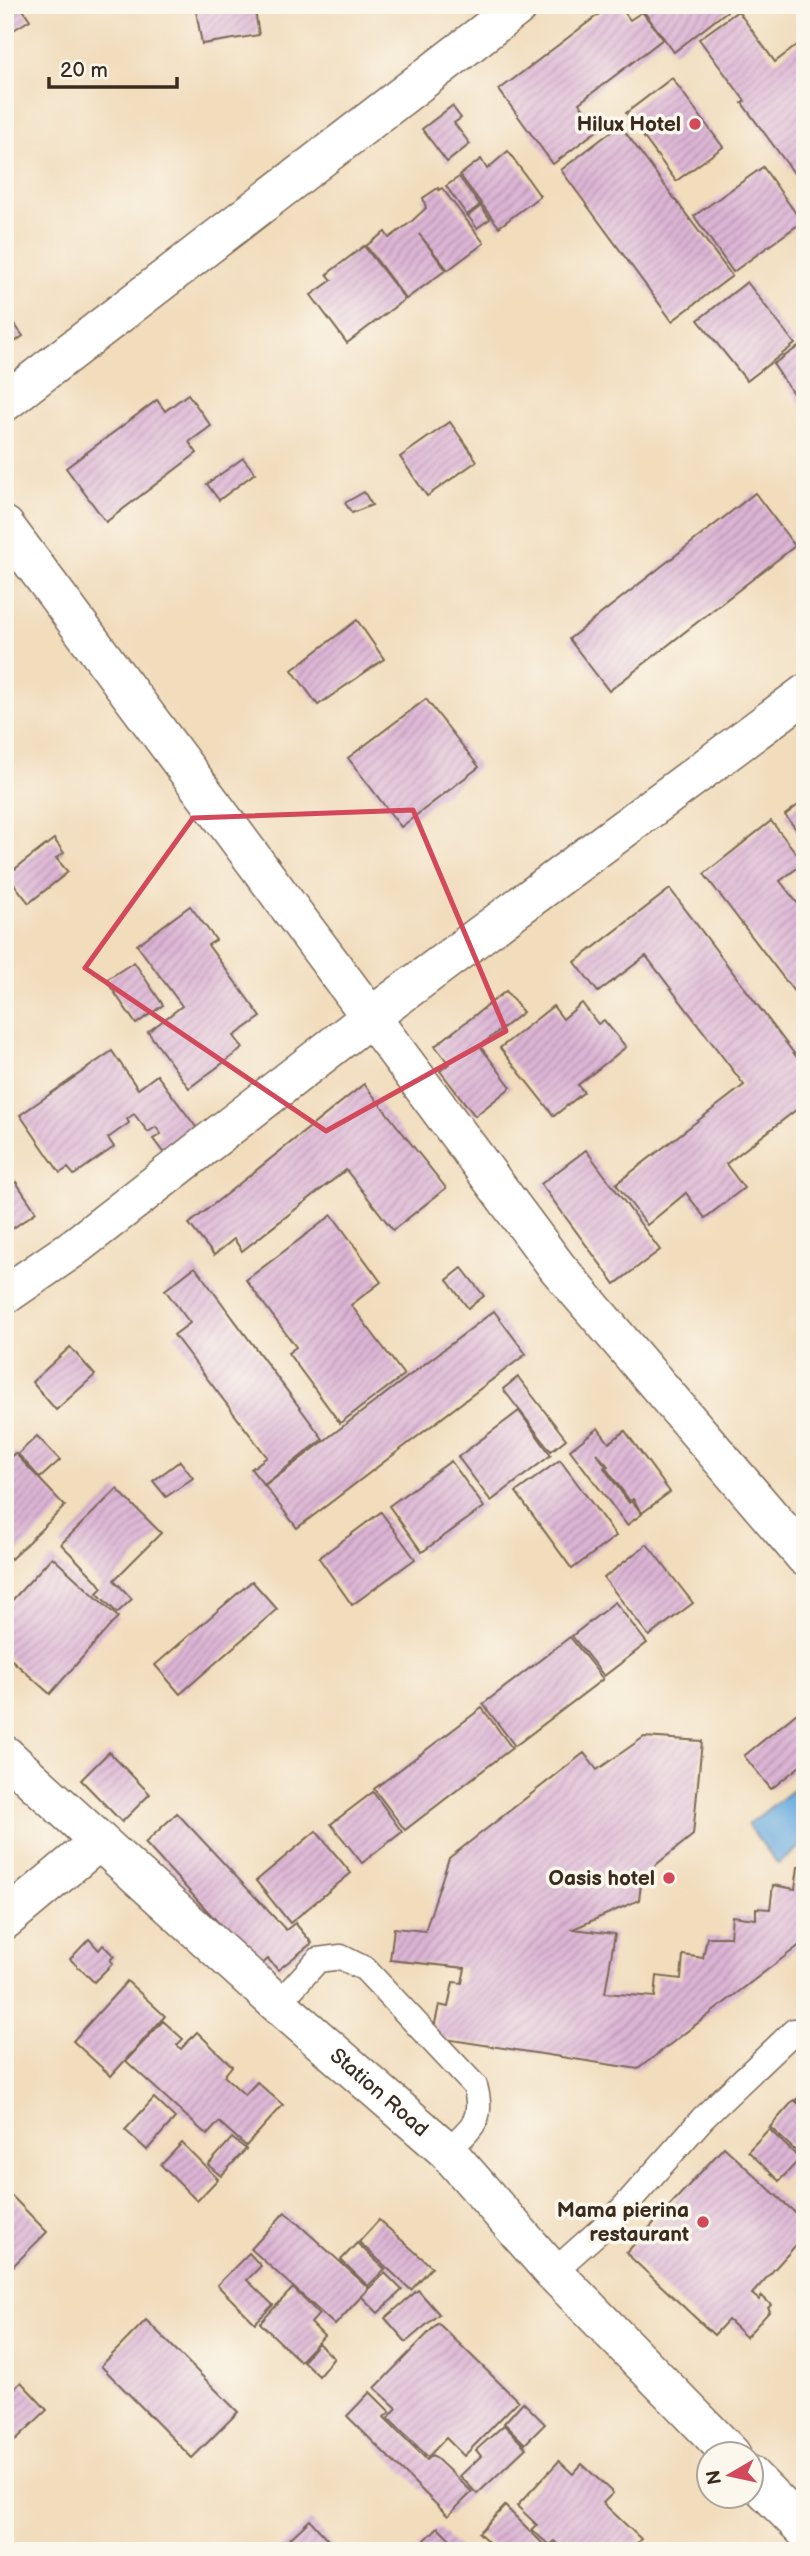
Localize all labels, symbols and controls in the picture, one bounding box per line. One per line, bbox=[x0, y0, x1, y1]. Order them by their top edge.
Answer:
scale bar bbox=[49, 46, 177, 90]
text: 20 m bbox=[60, 58, 108, 83]
place label: Hilux Hotel bbox=[577, 112, 681, 137]
marker: Hilux Hotel bbox=[687, 116, 703, 132]
place label: Oasis hotel bbox=[549, 1866, 655, 1891]
marker: Oasis hotel bbox=[661, 1870, 677, 1886]
street label: Station Road bbox=[325, 2043, 433, 2142]
place label: Mama pierina restaurant bbox=[557, 2198, 689, 2247]
marker: Mama pierina restaurant bbox=[695, 2214, 711, 2230]
north arrow bbox=[694, 2440, 764, 2510]
text: N bbox=[702, 2469, 727, 2486]

